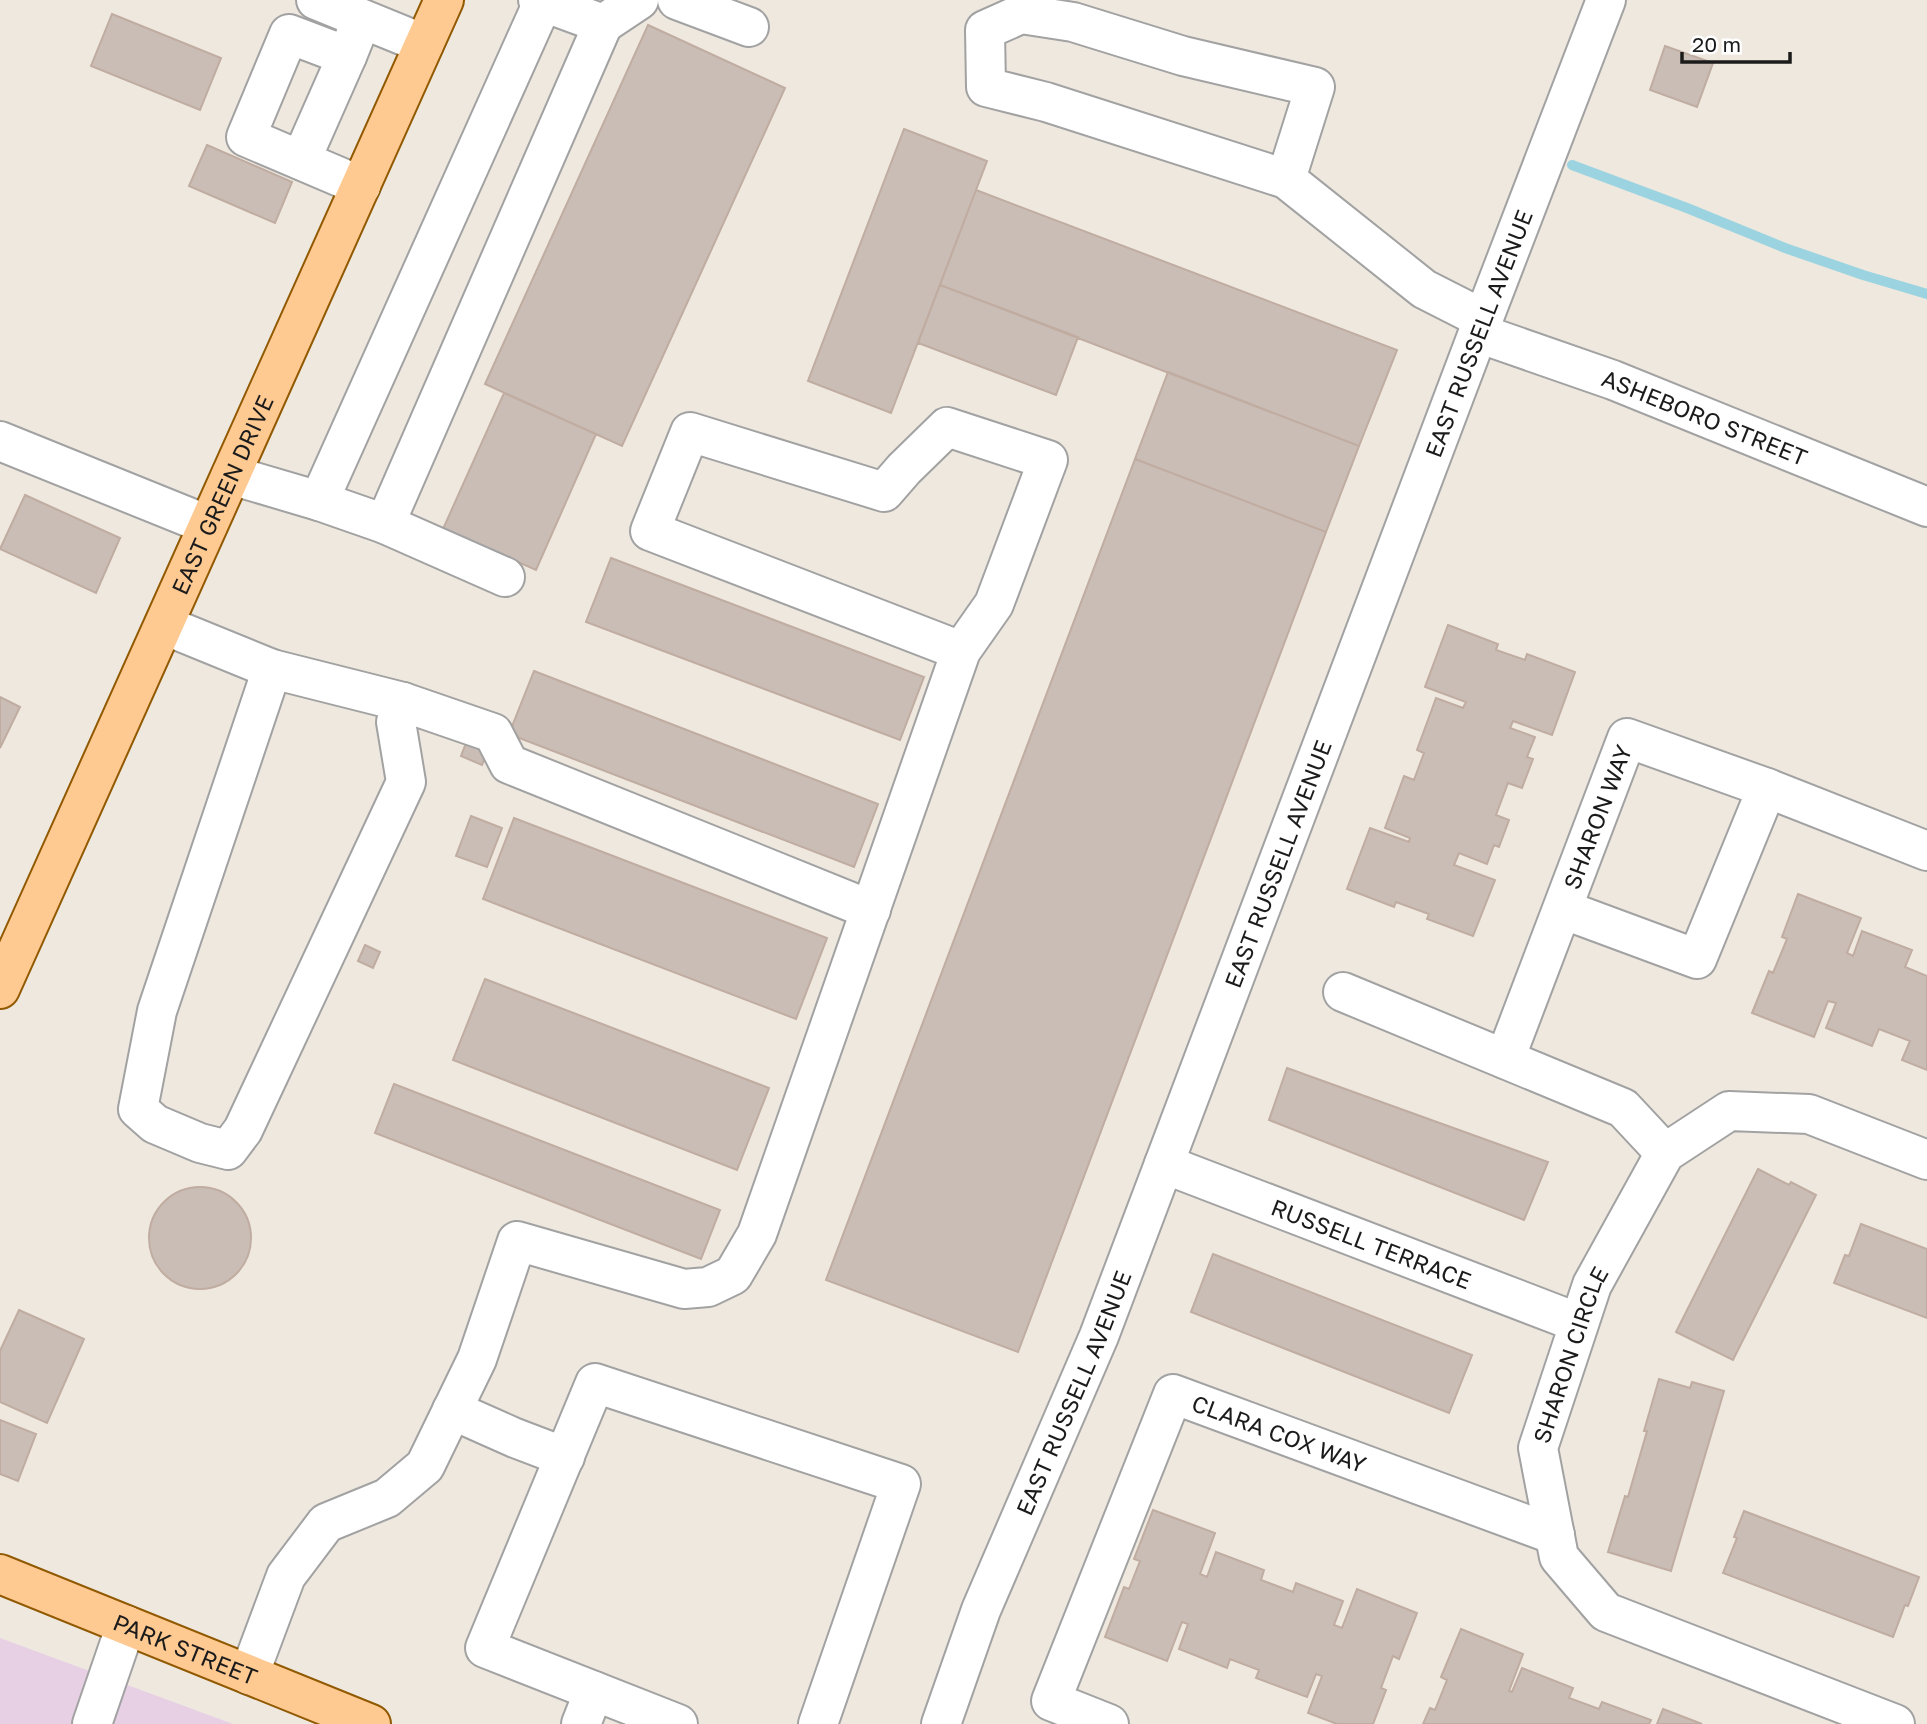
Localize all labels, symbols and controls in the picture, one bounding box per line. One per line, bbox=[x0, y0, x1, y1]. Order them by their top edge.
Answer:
scale bar bbox=[1682, 21, 1790, 65]
text: 20 m bbox=[1692, 31, 1741, 57]
street label: EAST RUSSELL AVENUE bbox=[1418, 206, 1538, 461]
street label: ASHEBORO STREET bbox=[1598, 363, 1812, 471]
street label: EAST GREEN DRIVE bbox=[165, 391, 279, 598]
street label: EAST RUSSELL AVENUE bbox=[1218, 736, 1337, 991]
street label: SHARON WAY bbox=[1557, 741, 1637, 893]
street label: RUSSELL TERRACE bbox=[1267, 1192, 1475, 1294]
street label: SHARON CIRCLE bbox=[1527, 1261, 1614, 1446]
street label: EAST RUSSELL AVENUE bbox=[1010, 1266, 1137, 1519]
street label: CLARA COX WAY bbox=[1188, 1388, 1370, 1478]
street label: PARK STREET bbox=[109, 1607, 262, 1691]

